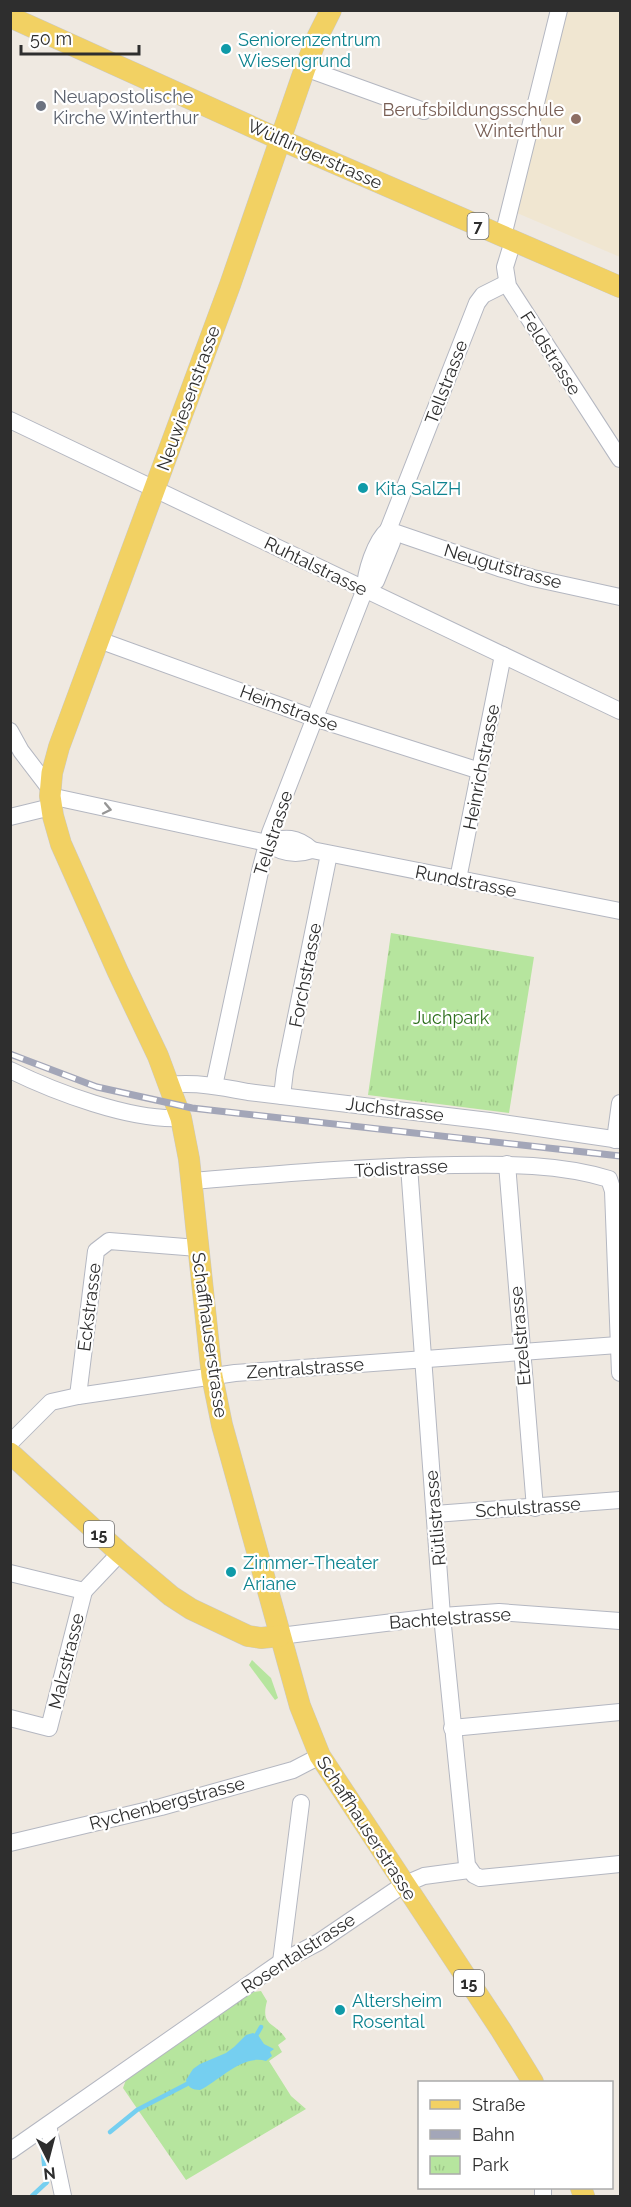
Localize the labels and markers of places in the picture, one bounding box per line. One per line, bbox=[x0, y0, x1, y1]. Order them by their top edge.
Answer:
place label: Seniorenzentrum Wiesengrund bbox=[238, 29, 381, 71]
marker: Seniorenzentrum Wiesengrund bbox=[219, 42, 233, 56]
place label: Neuapostolische Kirche Winterthur bbox=[53, 86, 200, 128]
marker: Neuapostolische Kirche Winterthur bbox=[34, 99, 48, 113]
place label: Berufsbildungsschule Winterthur bbox=[382, 99, 565, 141]
marker: Berufsbildungsschule Winterthur bbox=[569, 112, 583, 126]
place label: Kita SalZH bbox=[375, 478, 461, 499]
marker: Kita SalZH bbox=[356, 481, 370, 495]
place label: Zimmer-Theater Ariane bbox=[243, 1552, 379, 1594]
marker: Zimmer-Theater Ariane bbox=[224, 1565, 238, 1579]
place label: Altersheim Rosental bbox=[352, 1990, 442, 2032]
marker: Altersheim Rosental bbox=[333, 2003, 347, 2017]

